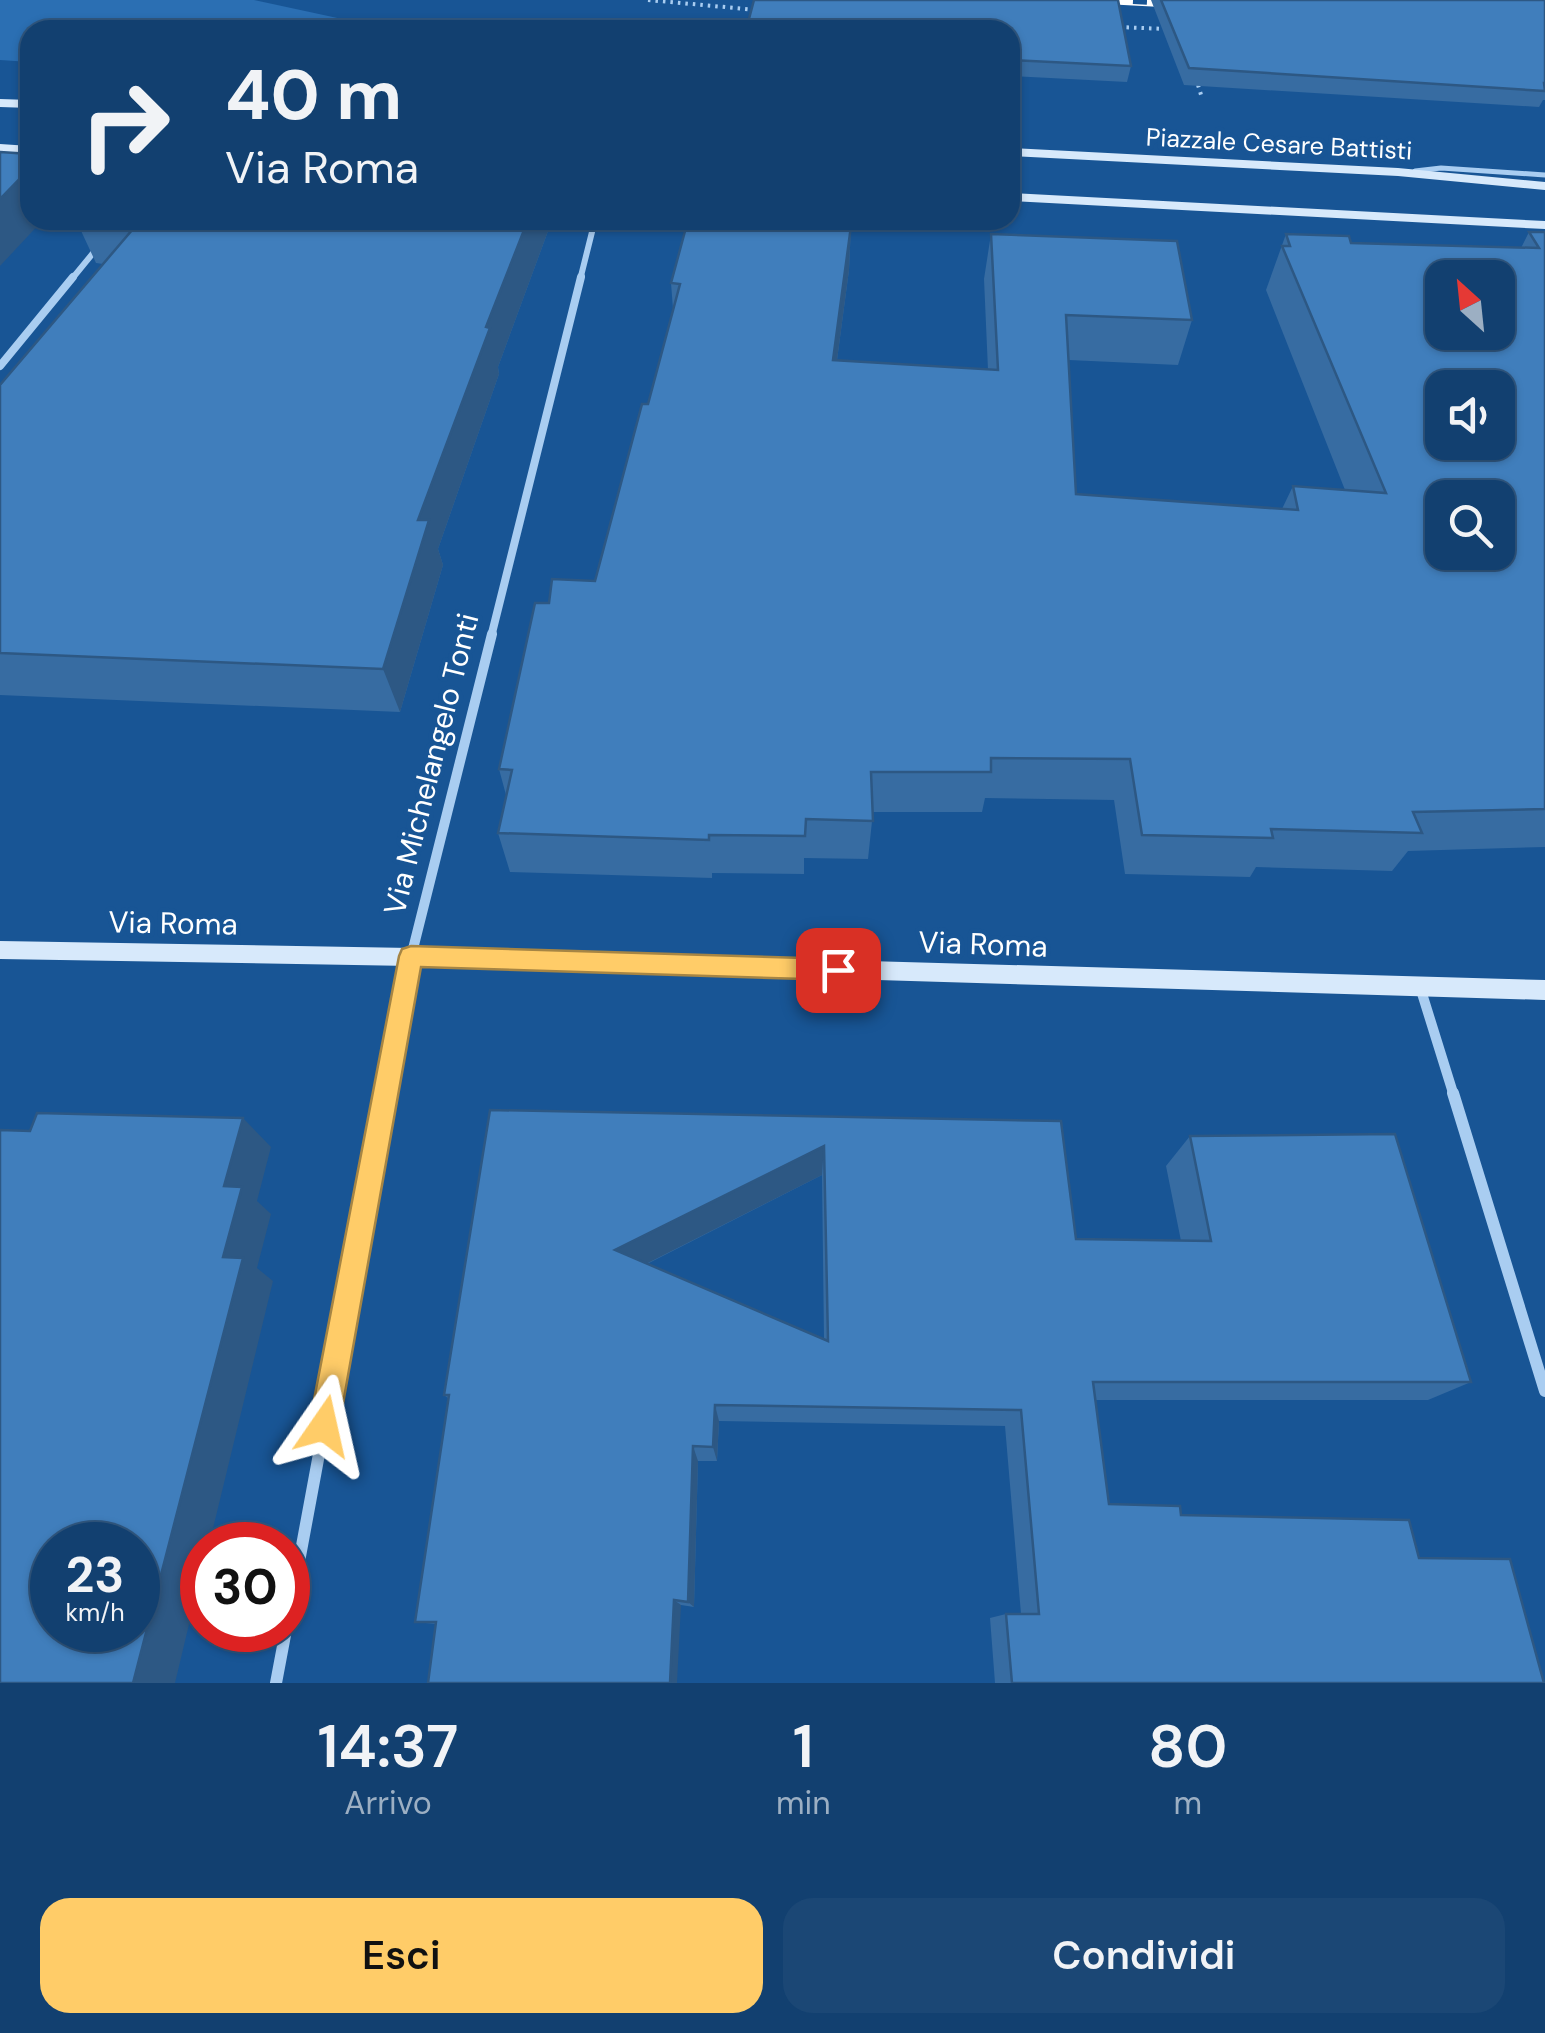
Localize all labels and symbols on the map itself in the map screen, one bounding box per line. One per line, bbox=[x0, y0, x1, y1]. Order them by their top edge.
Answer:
street label: Piazzale Cesare Battisti bbox=[1145, 121, 1413, 167]
north arrow bbox=[1425, 260, 1515, 350]
street label: Via Michelangelo Tonti bbox=[375, 609, 487, 919]
street label: Via Roma bbox=[108, 902, 238, 944]
street label: Via Roma bbox=[918, 922, 1048, 966]
pin bbox=[796, 928, 881, 1013]
position arrow bbox=[272, 1374, 376, 1478]
speed limit sign: 30 bbox=[180, 1522, 310, 1652]

